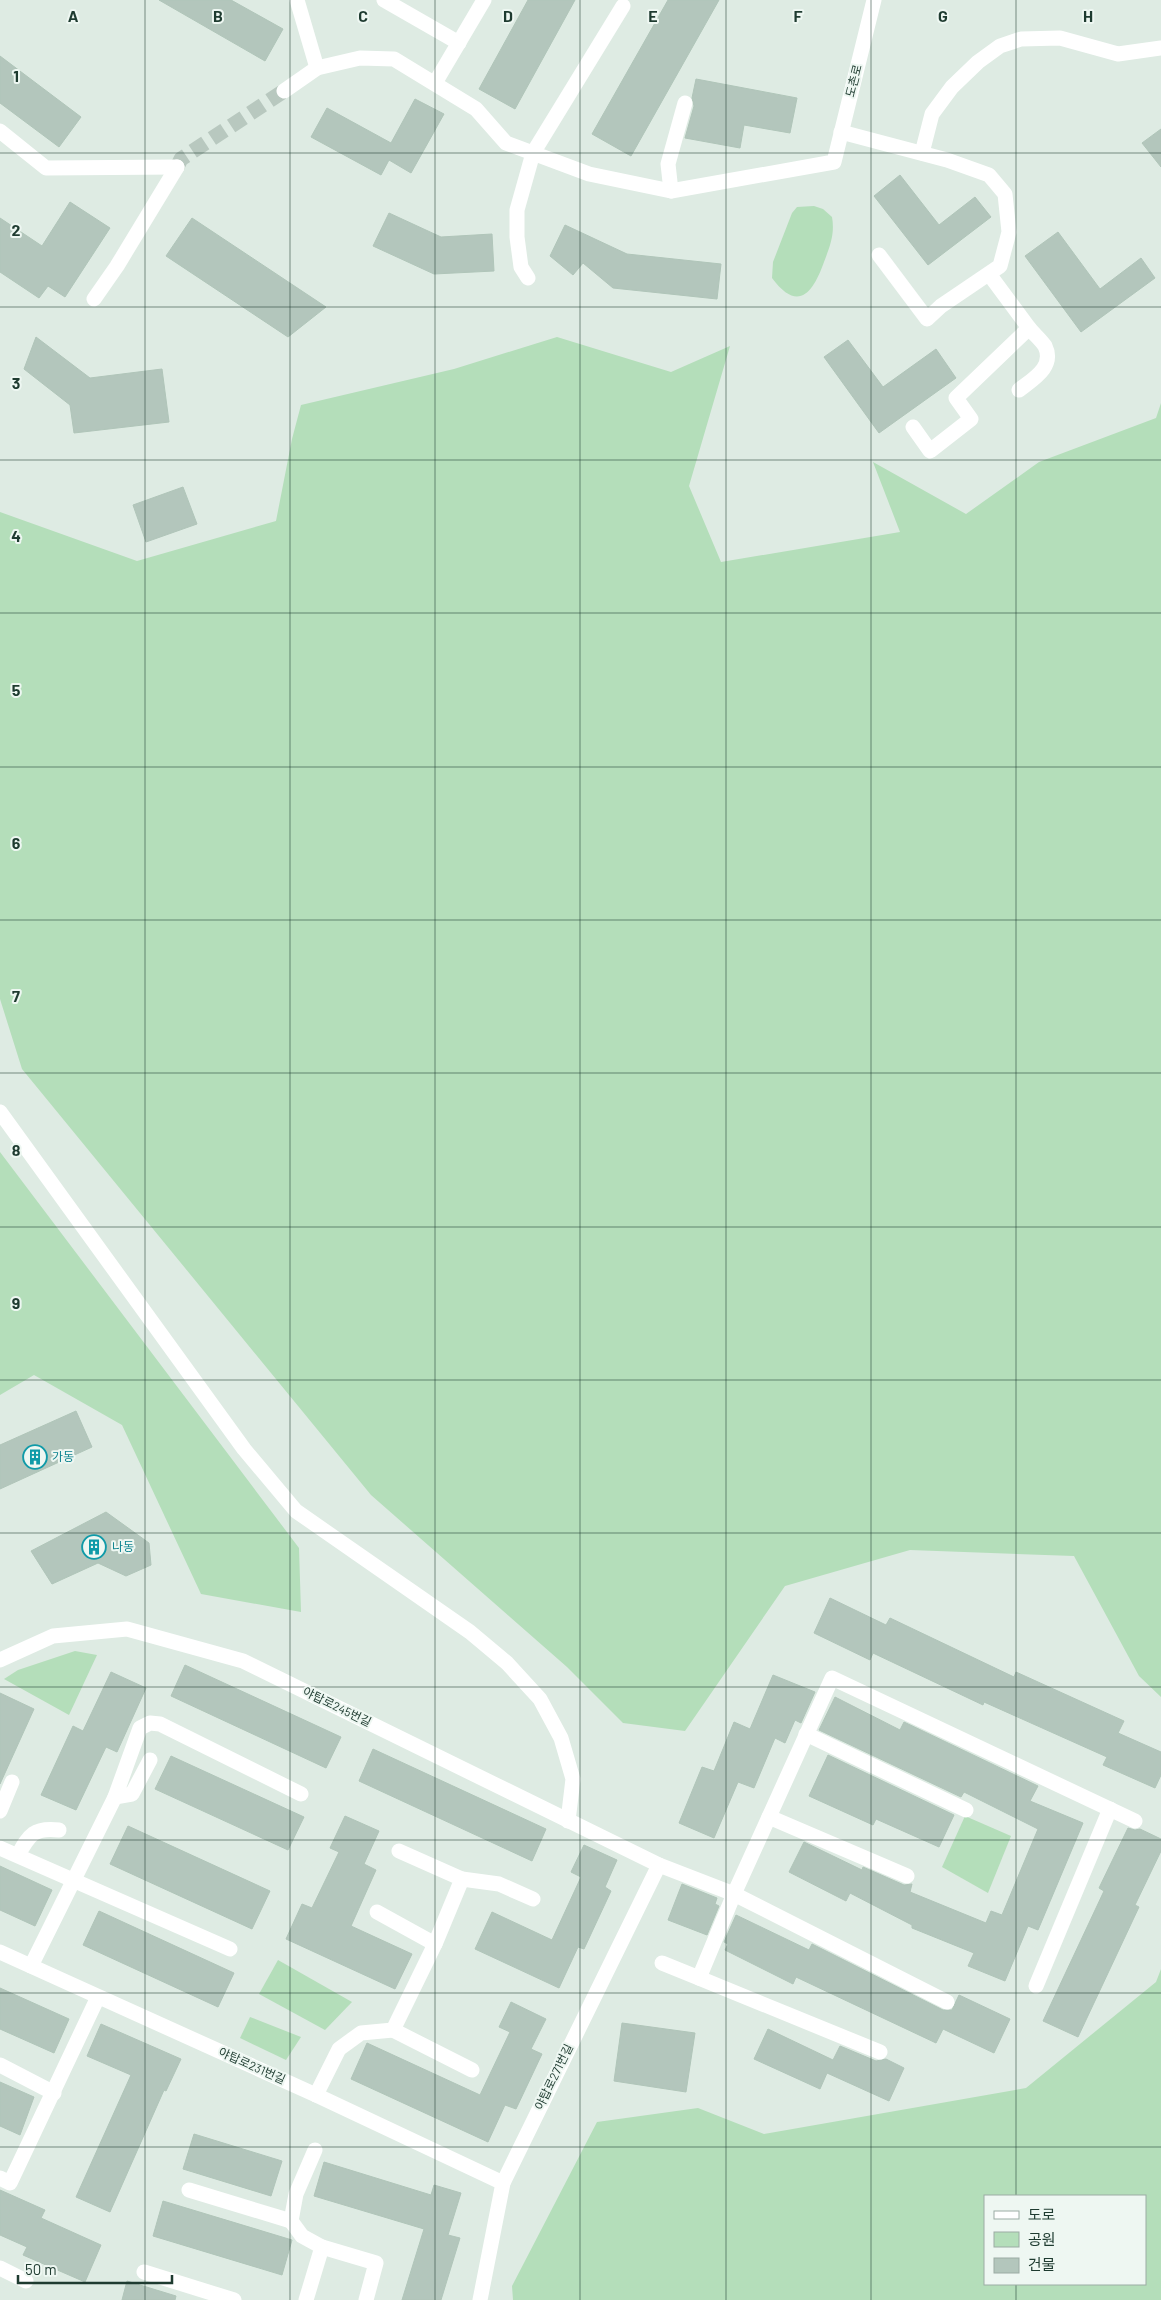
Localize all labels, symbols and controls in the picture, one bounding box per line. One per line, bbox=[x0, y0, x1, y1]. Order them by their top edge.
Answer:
text: A bbox=[68, 6, 79, 25]
text: B bbox=[213, 6, 223, 25]
text: C bbox=[358, 6, 368, 25]
text: D bbox=[503, 6, 513, 25]
text: E bbox=[648, 6, 658, 25]
text: F bbox=[794, 6, 803, 25]
text: G bbox=[938, 6, 948, 25]
text: H bbox=[1083, 6, 1093, 25]
street label: 도촌로 bbox=[842, 63, 864, 99]
text: 1 bbox=[13, 66, 19, 85]
text: 2 bbox=[12, 220, 21, 239]
text: 3 bbox=[12, 373, 20, 392]
text: 4 bbox=[11, 526, 21, 545]
text: 5 bbox=[12, 680, 21, 699]
text: 6 bbox=[12, 833, 21, 852]
text: 7 bbox=[12, 986, 20, 1005]
text: 8 bbox=[12, 1140, 21, 1159]
text: 9 bbox=[12, 1293, 20, 1312]
building icon: 가동 bbox=[22, 1444, 48, 1470]
place label: 가동 bbox=[52, 1449, 74, 1463]
building icon: 나동 bbox=[81, 1534, 107, 1560]
place label: 나동 bbox=[112, 1539, 134, 1553]
street label: 야탑로245번길 bbox=[301, 1683, 374, 1729]
street label: 야탑로271번길 bbox=[531, 2041, 575, 2112]
street label: 야탑로231번길 bbox=[217, 2044, 288, 2086]
legend bbox=[984, 2195, 1146, 2285]
text: 도로 bbox=[1028, 2205, 1056, 2223]
text: 공원 bbox=[1028, 2230, 1056, 2248]
scale bar bbox=[18, 2252, 171, 2284]
text: 건물 bbox=[1028, 2255, 1056, 2273]
text: 50 m bbox=[25, 2260, 57, 2278]

